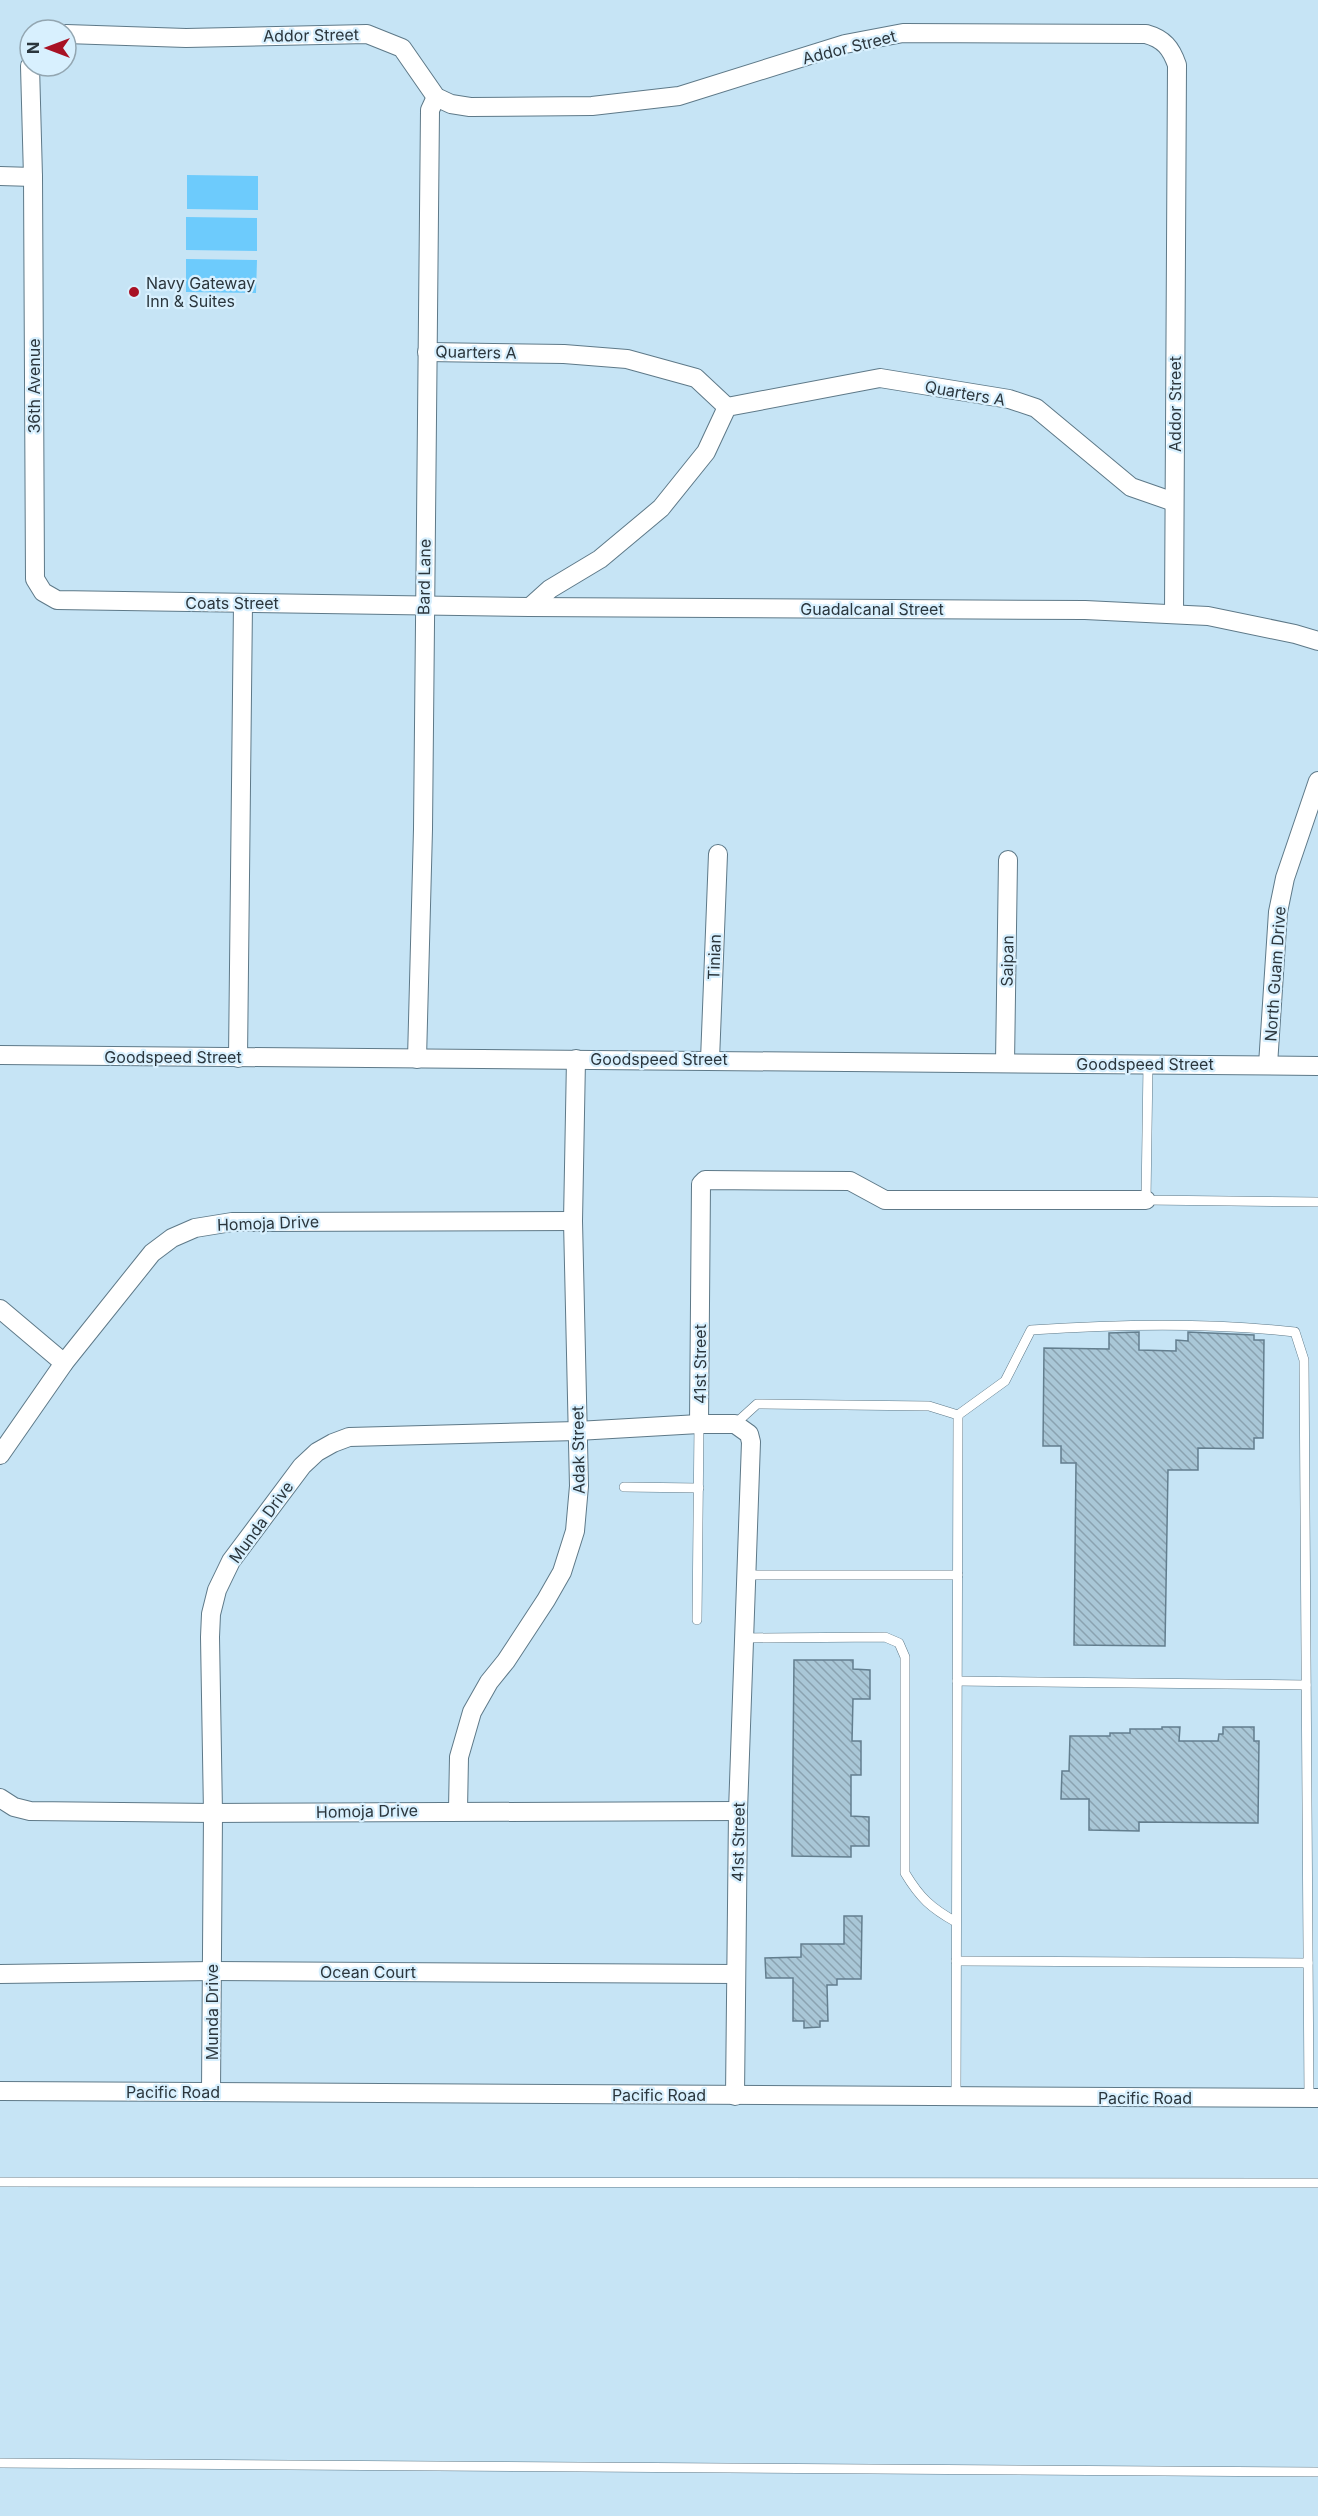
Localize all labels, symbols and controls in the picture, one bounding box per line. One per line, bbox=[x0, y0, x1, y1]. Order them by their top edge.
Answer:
north arrow bbox=[18, 18, 78, 78]
street label: Addor Street bbox=[263, 24, 359, 46]
street label: Addor Street bbox=[800, 26, 898, 68]
text: N bbox=[23, 42, 43, 54]
place label: Navy Gateway Inn & Suites bbox=[146, 273, 255, 311]
marker: Navy Gateway Inn & Suites bbox=[127, 285, 141, 299]
street label: 36th Avenue bbox=[24, 338, 44, 434]
street label: Quarters A bbox=[435, 341, 517, 363]
street label: Addor Street bbox=[1165, 356, 1185, 452]
street label: Quarters A bbox=[923, 376, 1007, 410]
street label: Bard Lane bbox=[413, 539, 435, 615]
street label: Coats Street bbox=[185, 593, 279, 613]
street label: Guadalcanal Street bbox=[800, 599, 944, 619]
street label: North Guam Drive bbox=[1260, 906, 1290, 1042]
street label: Tinian bbox=[703, 934, 725, 980]
street label: Saipan bbox=[997, 935, 1017, 987]
street label: Goodspeed Street bbox=[104, 1047, 242, 1067]
street label: Goodspeed Street bbox=[590, 1049, 728, 1069]
street label: Goodspeed Street bbox=[1076, 1054, 1214, 1074]
street label: Homoja Drive bbox=[217, 1211, 319, 1235]
street label: 41st Street bbox=[690, 1324, 710, 1404]
street label: Adak Street bbox=[567, 1406, 589, 1494]
street label: Munda Drive bbox=[225, 1477, 297, 1567]
street label: Homoja Drive bbox=[316, 1800, 418, 1822]
street label: 41st Street bbox=[727, 1802, 749, 1882]
street label: Ocean Court bbox=[320, 1962, 416, 1982]
street label: Munda Drive bbox=[202, 1964, 222, 2060]
street label: Pacific Road bbox=[126, 2082, 220, 2102]
street label: Pacific Road bbox=[612, 2085, 706, 2105]
street label: Pacific Road bbox=[1098, 2088, 1192, 2108]

